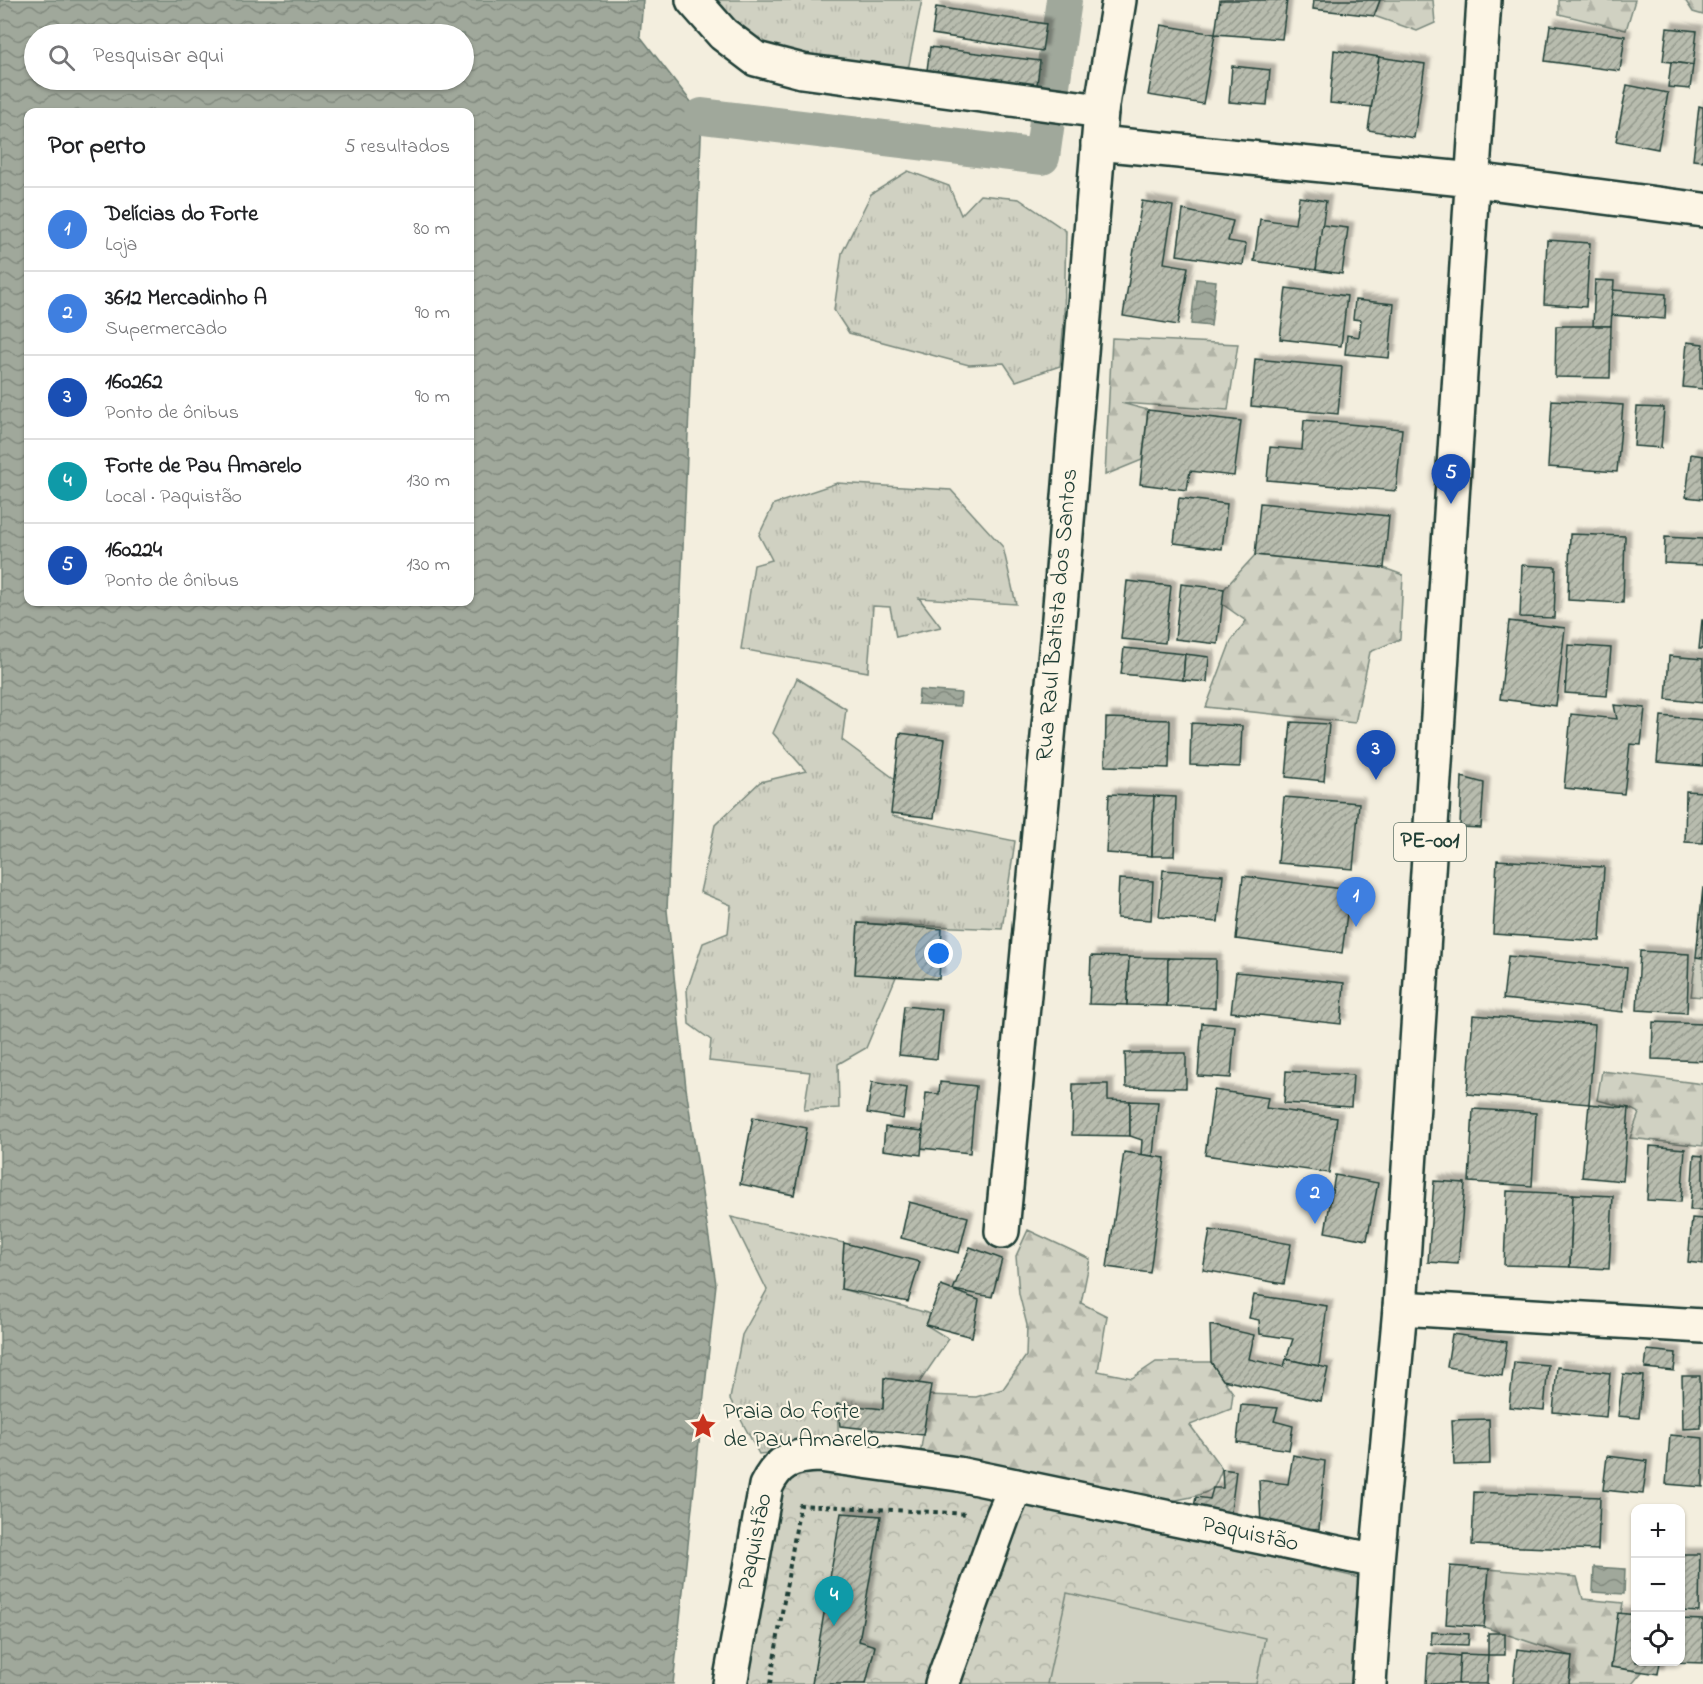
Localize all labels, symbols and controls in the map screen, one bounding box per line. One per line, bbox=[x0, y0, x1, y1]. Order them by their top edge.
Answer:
search box bbox=[24, 24, 474, 90]
icon: search bbox=[45, 41, 78, 74]
text: Pesquisar aqui bbox=[93, 41, 224, 73]
text: Por perto bbox=[48, 128, 146, 166]
text: 5 resultados bbox=[344, 133, 450, 162]
text: Delícias do Forte bbox=[105, 199, 258, 231]
text: 1 bbox=[64, 215, 71, 244]
text: 80 m bbox=[413, 215, 450, 244]
text: Loja bbox=[105, 231, 137, 260]
text: 3612 Mercadinho A bbox=[105, 283, 267, 315]
text: 2 bbox=[63, 299, 72, 328]
text: 90 m bbox=[415, 299, 450, 328]
text: Supermercado bbox=[105, 315, 227, 344]
text: 160262 bbox=[105, 367, 163, 399]
text: 3 bbox=[63, 383, 72, 412]
text: 90 m bbox=[415, 383, 450, 412]
text: Ponto de ônibus bbox=[105, 399, 239, 428]
text: Forte de Pau Amarelo bbox=[105, 451, 302, 483]
pin: 5 bbox=[1432, 454, 1470, 504]
text: 4 bbox=[63, 467, 72, 496]
text: 130 m bbox=[406, 467, 450, 496]
street label: Rua Raul Batista dos Santos bbox=[1028, 467, 1088, 763]
text: Local · Paquistão bbox=[105, 483, 242, 512]
text: 160224 bbox=[105, 535, 162, 567]
text: 5 bbox=[62, 551, 73, 580]
text: 130 m bbox=[406, 551, 450, 580]
text: Ponto de ônibus bbox=[105, 567, 239, 596]
pin: 3 bbox=[1356, 730, 1396, 780]
road number: PE-001 bbox=[1394, 823, 1466, 861]
pin: 1 bbox=[1336, 878, 1376, 927]
your location bbox=[924, 939, 953, 968]
pin: 2 bbox=[1296, 1174, 1334, 1224]
place label: Praia do forte de Pau Amarelo bbox=[723, 1395, 879, 1458]
place icon: Praia do forte de Pau Amarelo bbox=[688, 1411, 718, 1441]
street label: Paquistão bbox=[729, 1490, 783, 1594]
map controls bbox=[1631, 1504, 1685, 1666]
button: + bbox=[1631, 1504, 1685, 1558]
street label: Paquistão bbox=[1198, 1508, 1302, 1562]
button: − bbox=[1631, 1558, 1685, 1612]
pin: 4 bbox=[814, 1576, 854, 1626]
button: locate bbox=[1631, 1612, 1685, 1666]

